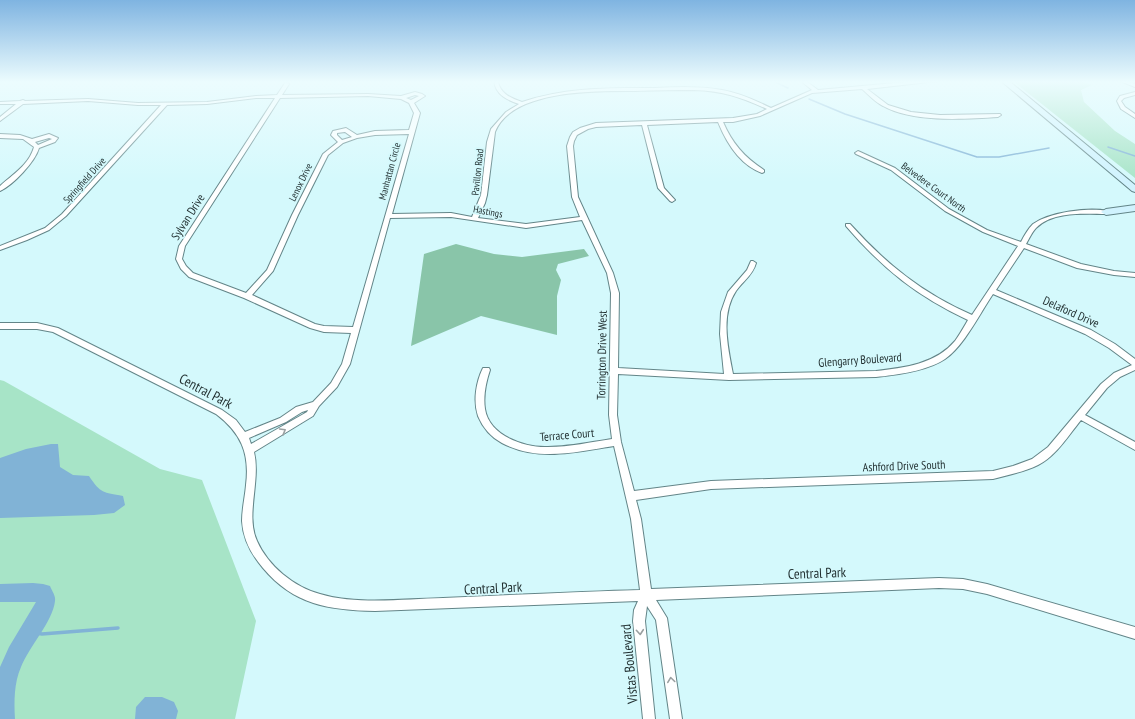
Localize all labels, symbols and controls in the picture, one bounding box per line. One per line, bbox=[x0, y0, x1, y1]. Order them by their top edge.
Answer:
street label: Manhattan Circle bbox=[376, 141, 403, 201]
street label: Pavillon Road bbox=[469, 148, 486, 196]
street label: Springfield Drive bbox=[60, 155, 109, 206]
street label: Belvedere Court North bbox=[899, 159, 969, 215]
street label: Lenox Drive bbox=[286, 161, 315, 203]
street label: Sylvan Drive bbox=[168, 191, 208, 243]
street label: Hastings bbox=[472, 203, 504, 221]
street label: Delaford Drive bbox=[1041, 293, 1102, 331]
street label: Torrington Drive West bbox=[593, 310, 610, 400]
street label: Glengarry Boulevard bbox=[818, 349, 902, 370]
street label: Central Park bbox=[176, 369, 236, 413]
street label: Terrace Court bbox=[539, 425, 595, 444]
one-way arrow bbox=[279, 428, 286, 435]
street label: Ashford Drive South bbox=[862, 457, 946, 474]
street label: Central Park bbox=[788, 563, 847, 583]
street label: Central Park bbox=[463, 577, 523, 599]
street label: Vistas Boulevard bbox=[617, 623, 642, 706]
one-way arrow bbox=[636, 629, 645, 635]
one-way arrow bbox=[667, 677, 675, 684]

